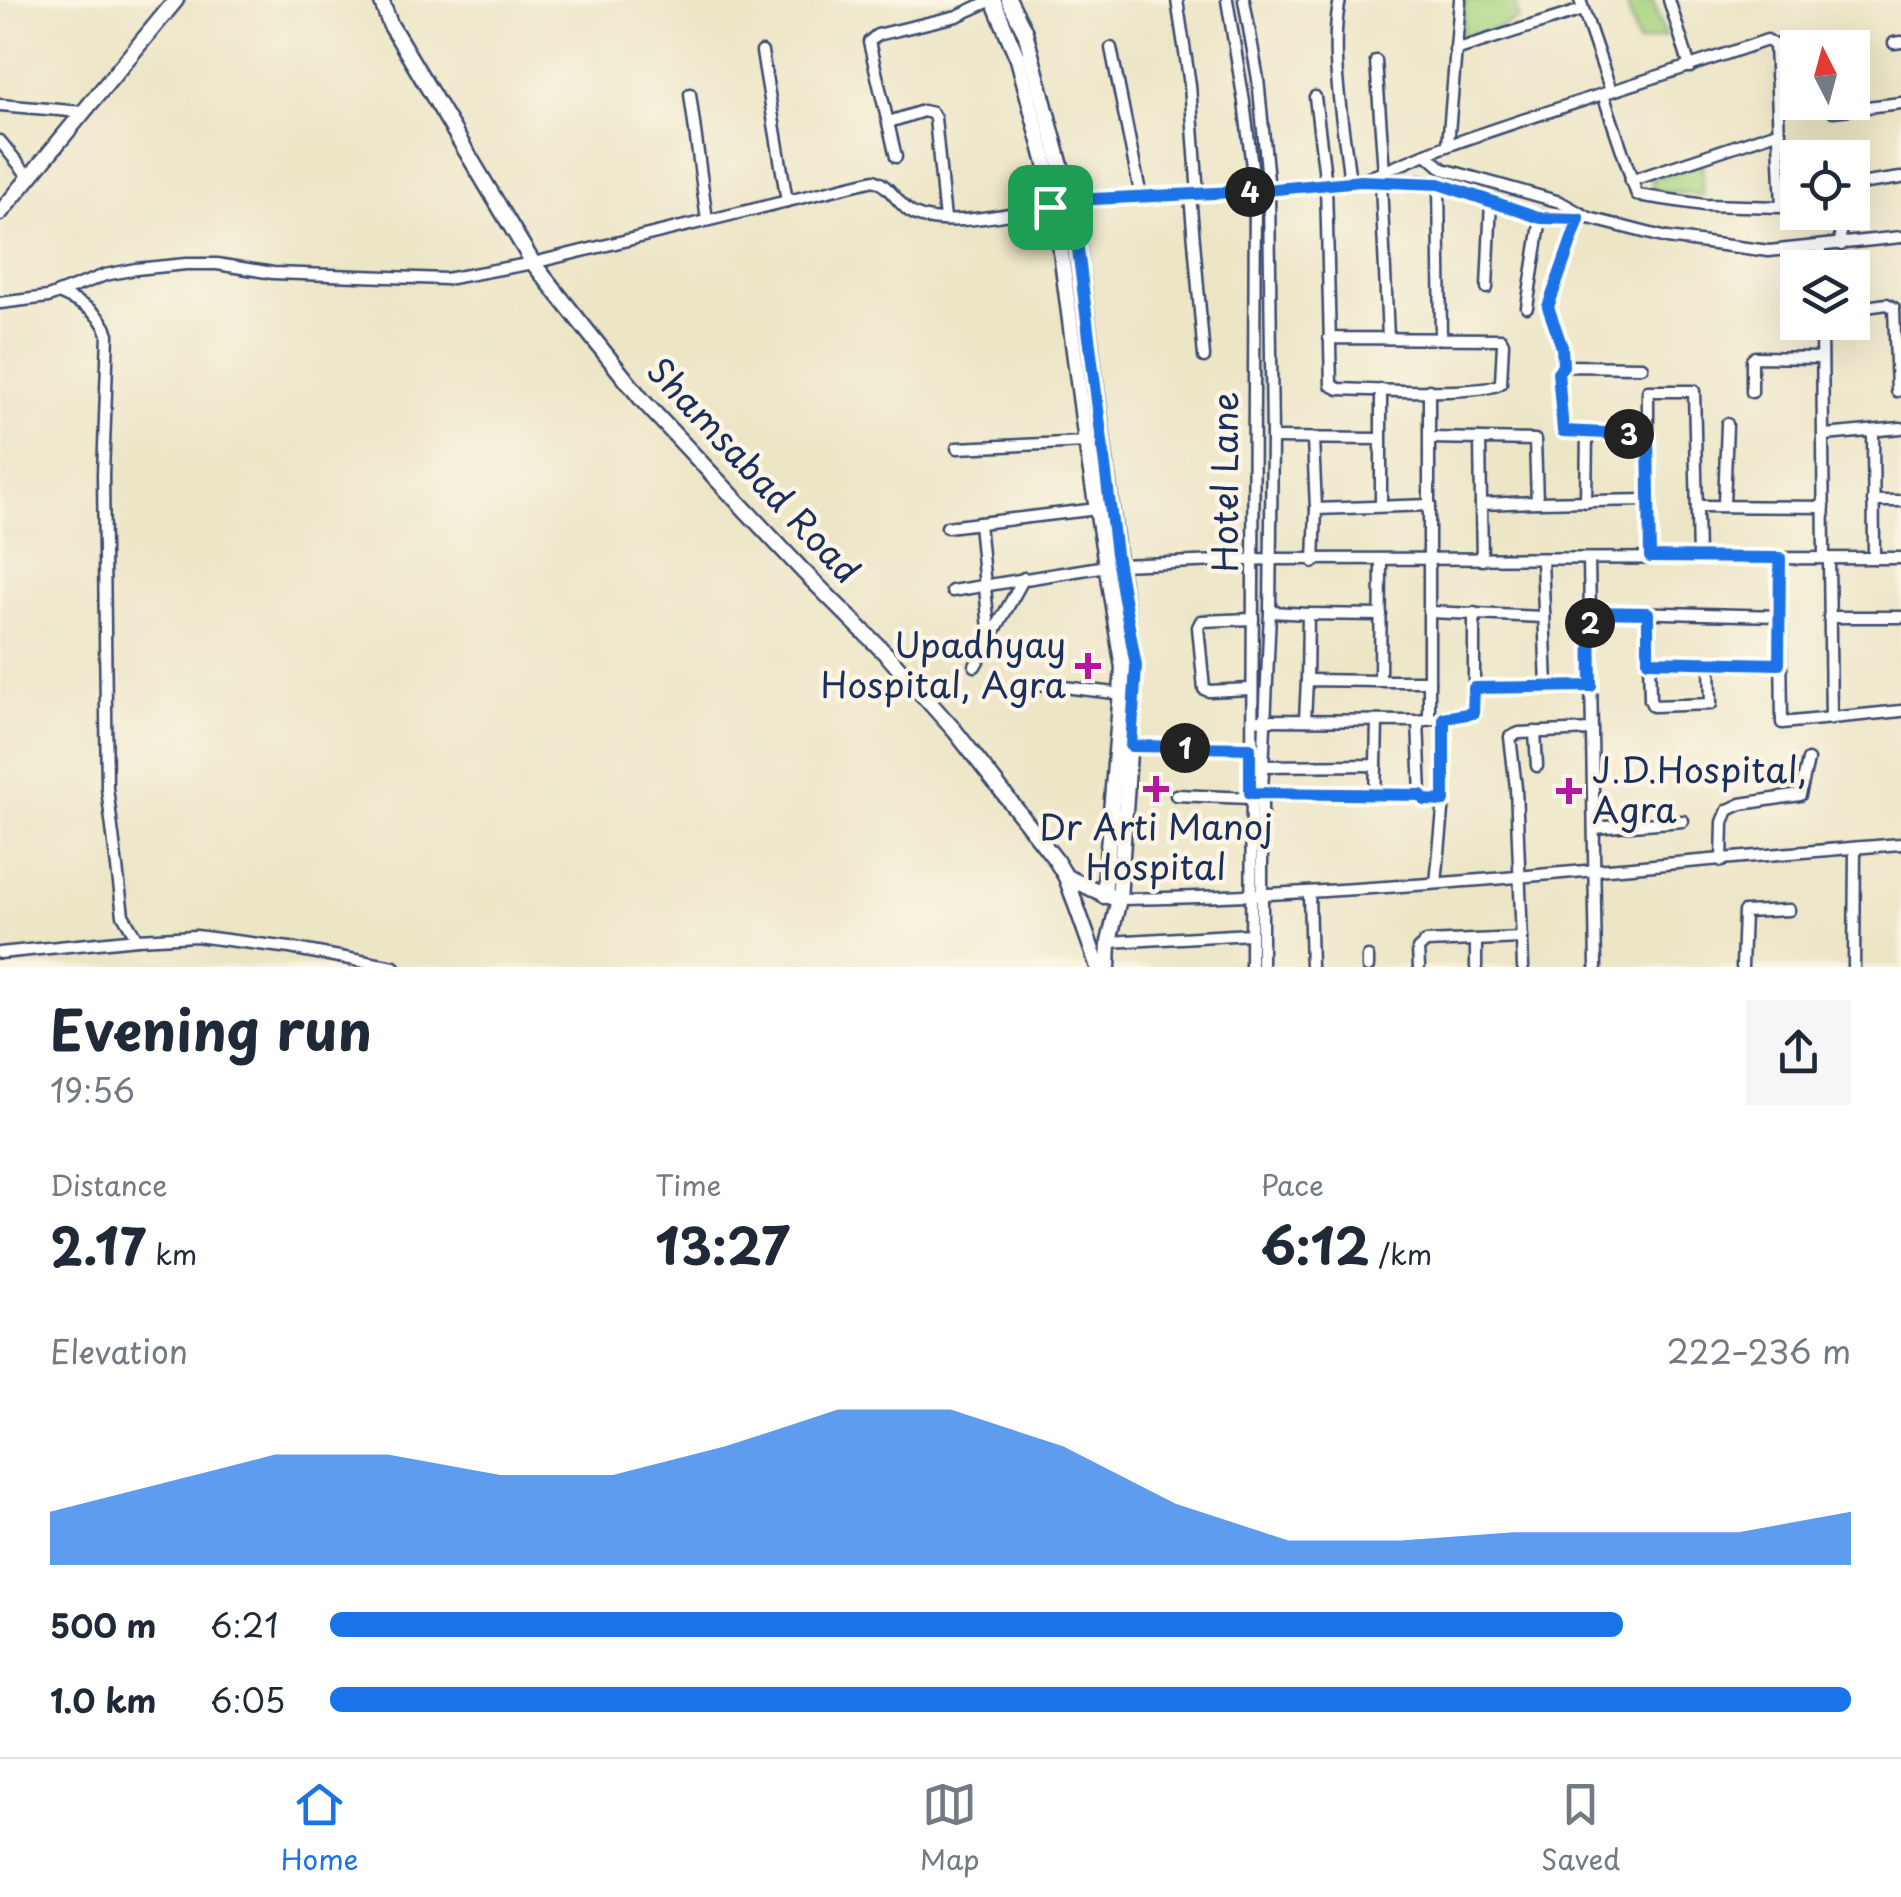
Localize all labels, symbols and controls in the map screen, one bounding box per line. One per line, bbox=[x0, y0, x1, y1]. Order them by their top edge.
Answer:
north arrow bbox=[1780, 30, 1870, 120]
map controls bbox=[1780, 30, 1870, 340]
button: locate bbox=[1780, 140, 1870, 230]
pin bbox=[1008, 165, 1093, 250]
pin: 4 bbox=[1225, 167, 1275, 217]
text: 4 bbox=[1240, 170, 1260, 213]
icon: arrive bbox=[1023, 180, 1078, 235]
button: layers bbox=[1780, 250, 1870, 340]
street label: Shamsabad Road bbox=[636, 344, 874, 594]
street label: Hotel Lane bbox=[1197, 392, 1250, 572]
pin: 3 bbox=[1604, 409, 1654, 459]
text: 3 bbox=[1620, 412, 1638, 455]
pin: 2 bbox=[1565, 598, 1615, 648]
text: 2 bbox=[1580, 601, 1600, 644]
place label: Upadhyay Hospital, Agra bbox=[821, 617, 1067, 710]
marker: Upadhyay Hospital, Agra bbox=[1075, 653, 1101, 679]
pin: 1 bbox=[1160, 723, 1210, 773]
text: 1 bbox=[1178, 726, 1192, 769]
place label: J.D.Hospital, Agra bbox=[1592, 742, 1807, 835]
marker: Dr Arti Manoj Hospital bbox=[1143, 776, 1169, 802]
marker: J.D.Hospital, Agra bbox=[1556, 778, 1582, 804]
place label: Dr Arti Manoj Hospital bbox=[1039, 799, 1273, 892]
text: Evening run bbox=[50, 987, 372, 1070]
button: share bbox=[1746, 1000, 1851, 1105]
text: 19:56 bbox=[50, 1066, 135, 1114]
text: Distance bbox=[50, 1163, 168, 1206]
text: Time bbox=[655, 1163, 722, 1206]
text: Pace bbox=[1261, 1163, 1324, 1206]
text: 2.17 bbox=[50, 1206, 146, 1282]
text: 13:27 bbox=[655, 1206, 790, 1282]
text: 6:12 bbox=[1261, 1206, 1370, 1282]
text: km bbox=[146, 1232, 197, 1275]
text: /km bbox=[1370, 1232, 1432, 1275]
text: Elevation bbox=[50, 1327, 188, 1375]
text: 222–236 m bbox=[1666, 1327, 1851, 1375]
text: 500 m bbox=[50, 1601, 156, 1649]
text: 6:21 bbox=[210, 1601, 279, 1649]
text: 1.0 km bbox=[50, 1676, 156, 1724]
text: 6:05 bbox=[210, 1676, 285, 1724]
tab: Home bbox=[281, 1777, 358, 1880]
tab: Map bbox=[920, 1777, 980, 1880]
tab: Saved bbox=[1541, 1777, 1620, 1880]

